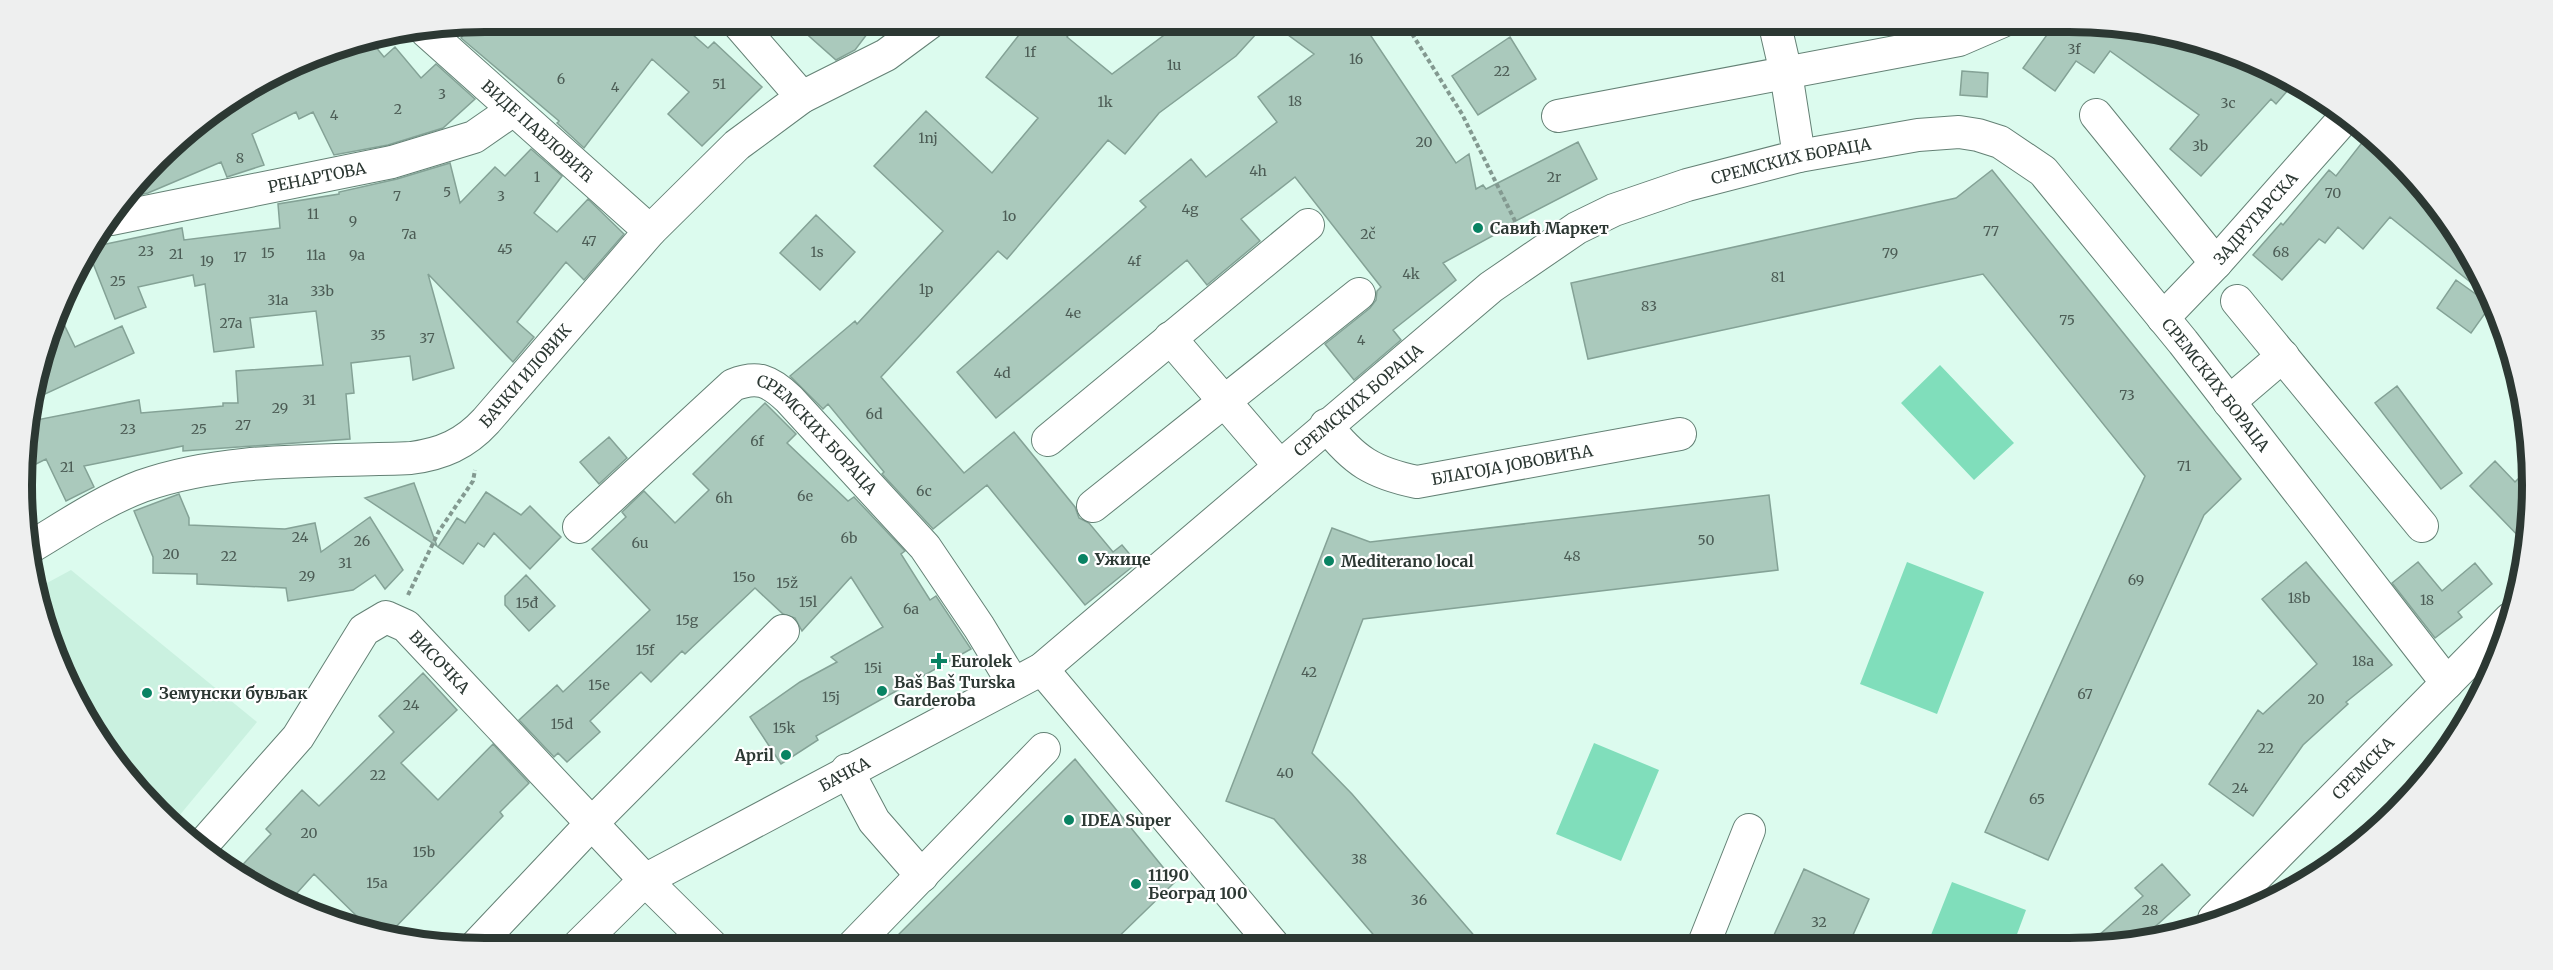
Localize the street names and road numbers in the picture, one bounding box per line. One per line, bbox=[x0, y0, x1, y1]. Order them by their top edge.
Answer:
street label: ВИДЕ ПАВЛОВИЋ bbox=[478, 76, 598, 186]
street label: СРЕМСКИХ БОРАЦА bbox=[1709, 133, 1873, 188]
street label: РЕНАРТОВА bbox=[266, 157, 368, 197]
street label: ЗАДРУГАРСКА bbox=[2209, 167, 2302, 269]
street label: СРЕМСКИХ БОРАЦА bbox=[2158, 314, 2274, 456]
street label: БАЧКИ ИЛОВИК bbox=[475, 319, 576, 432]
street label: СРЕМСКИХ БОРАЦА bbox=[1289, 339, 1427, 461]
street label: СРЕМСКИХ БОРАЦА bbox=[755, 370, 882, 499]
street label: БЛАГОЈА ЈОВОВИЋА bbox=[1430, 440, 1595, 489]
street label: ВИСОЧКА bbox=[405, 626, 475, 698]
street label: СРЕМСКА bbox=[2328, 732, 2399, 804]
street label: БАЧКА bbox=[815, 752, 874, 796]

